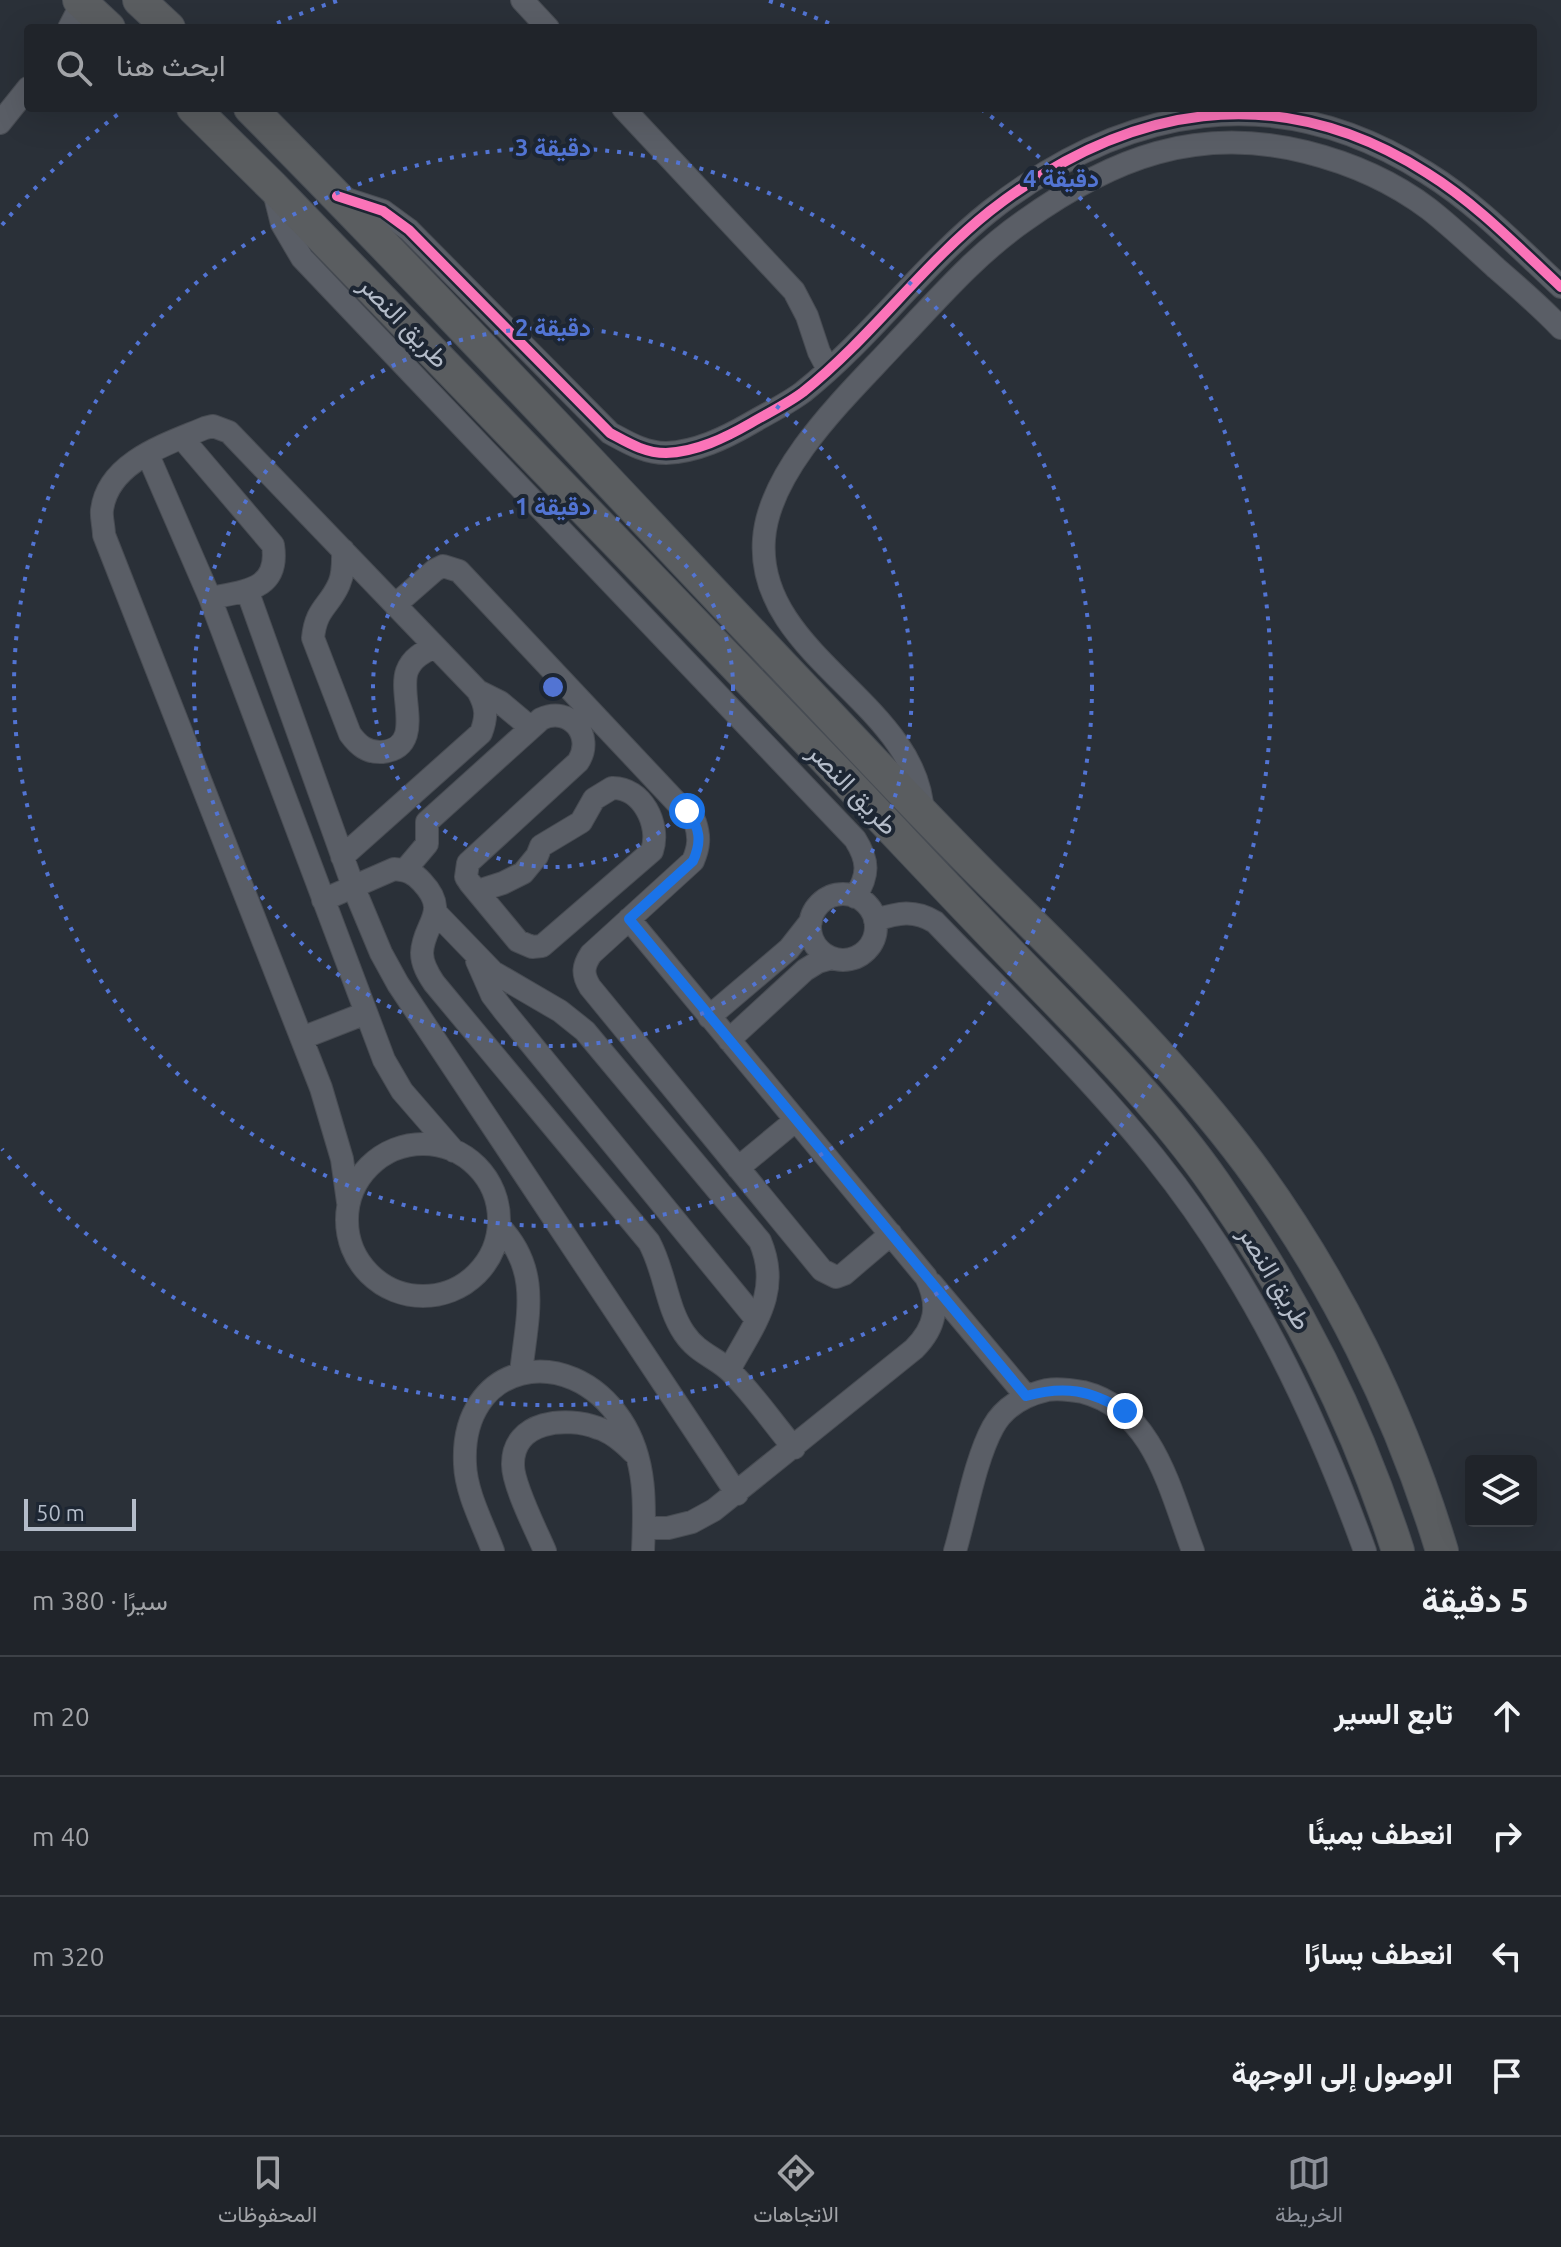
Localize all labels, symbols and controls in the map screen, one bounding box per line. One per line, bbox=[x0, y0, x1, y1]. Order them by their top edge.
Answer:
search box bbox=[24, 24, 1537, 112]
icon: search bbox=[52, 46, 96, 90]
text: ابحث هنا bbox=[116, 48, 226, 82]
text: 3 دقيقة bbox=[515, 134, 591, 162]
text: 4 دقيقة bbox=[1023, 165, 1099, 193]
street label: طريق النصر bbox=[352, 269, 455, 375]
text: 2 دقيقة bbox=[515, 314, 591, 342]
text: 1 دقيقة bbox=[515, 493, 591, 521]
centre of rings bbox=[539, 673, 567, 701]
street label: طريق النصر bbox=[801, 736, 904, 842]
route start bbox=[669, 793, 705, 829]
street label: طريق النصر bbox=[1231, 1220, 1318, 1336]
route end bbox=[1107, 1393, 1143, 1429]
map controls bbox=[1465, 1455, 1537, 1527]
button: layers bbox=[1465, 1455, 1537, 1527]
scale bar bbox=[24, 1495, 136, 1531]
text: 50 m bbox=[36, 1500, 85, 1525]
text: 5 دقيقة bbox=[1422, 1580, 1529, 1618]
text: سيرًا · 380 m bbox=[32, 1586, 168, 1615]
icon: ahead bbox=[1485, 1694, 1529, 1738]
text: تابع السير bbox=[1334, 1696, 1453, 1730]
text: 20 m bbox=[32, 1702, 90, 1731]
icon: right bbox=[1485, 1814, 1529, 1858]
text: انعطف يمينًا bbox=[1308, 1816, 1453, 1850]
text: 40 m bbox=[32, 1822, 90, 1851]
icon: left bbox=[1485, 1934, 1529, 1978]
text: انعطف يسارًا bbox=[1304, 1936, 1453, 1970]
text: 320 m bbox=[32, 1942, 104, 1971]
icon: arrive bbox=[1485, 2054, 1529, 2098]
text: الوصول إلى الوجهة bbox=[1231, 2056, 1453, 2090]
tab: المحفوظات bbox=[218, 2151, 317, 2234]
tab: الاتجاهات bbox=[753, 2151, 839, 2234]
tab: الخريطة bbox=[1275, 2151, 1343, 2234]

